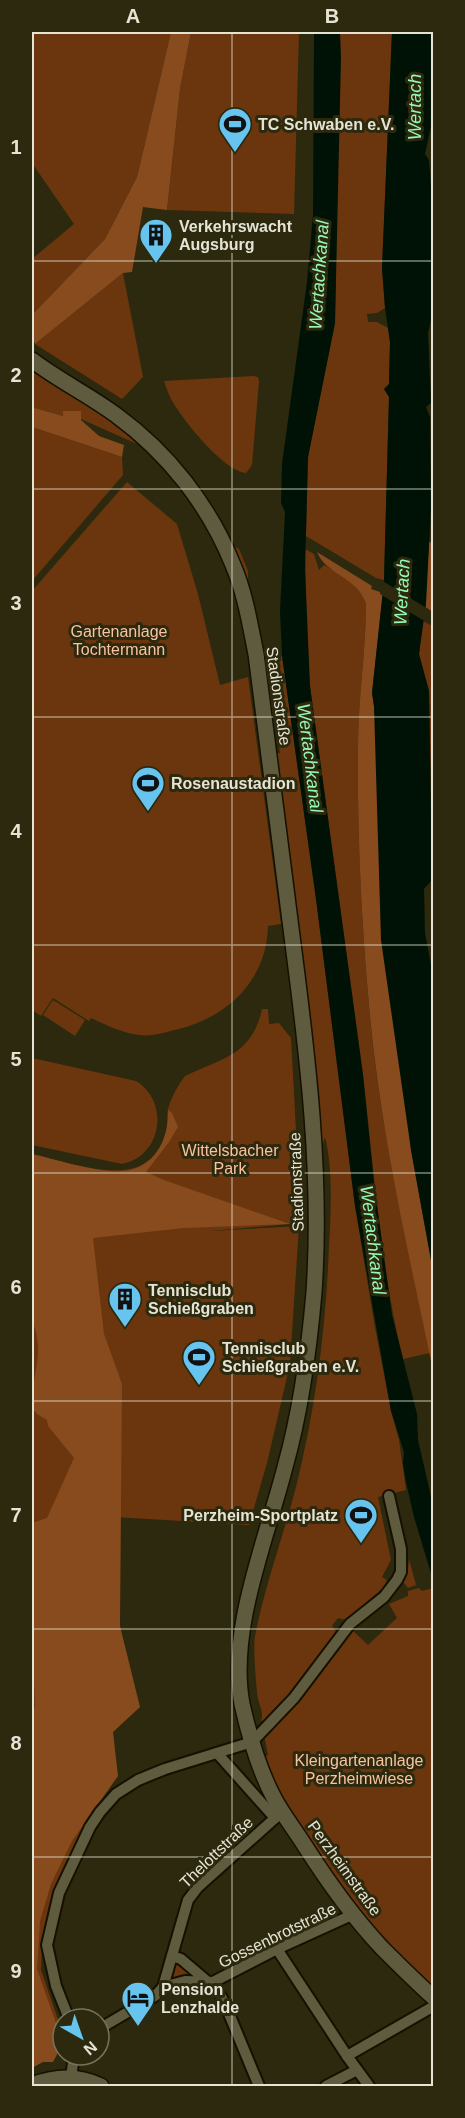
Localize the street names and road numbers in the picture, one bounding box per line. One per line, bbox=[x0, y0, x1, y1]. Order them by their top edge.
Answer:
street label: Stadionstraße bbox=[263, 646, 294, 747]
street label: Stadionstraße bbox=[286, 1132, 307, 1232]
street label: Thelottstraße bbox=[177, 1813, 256, 1891]
street label: Perzheimstraße bbox=[305, 1818, 385, 1919]
street label: Gossenbrotstraße bbox=[216, 1900, 339, 1971]

